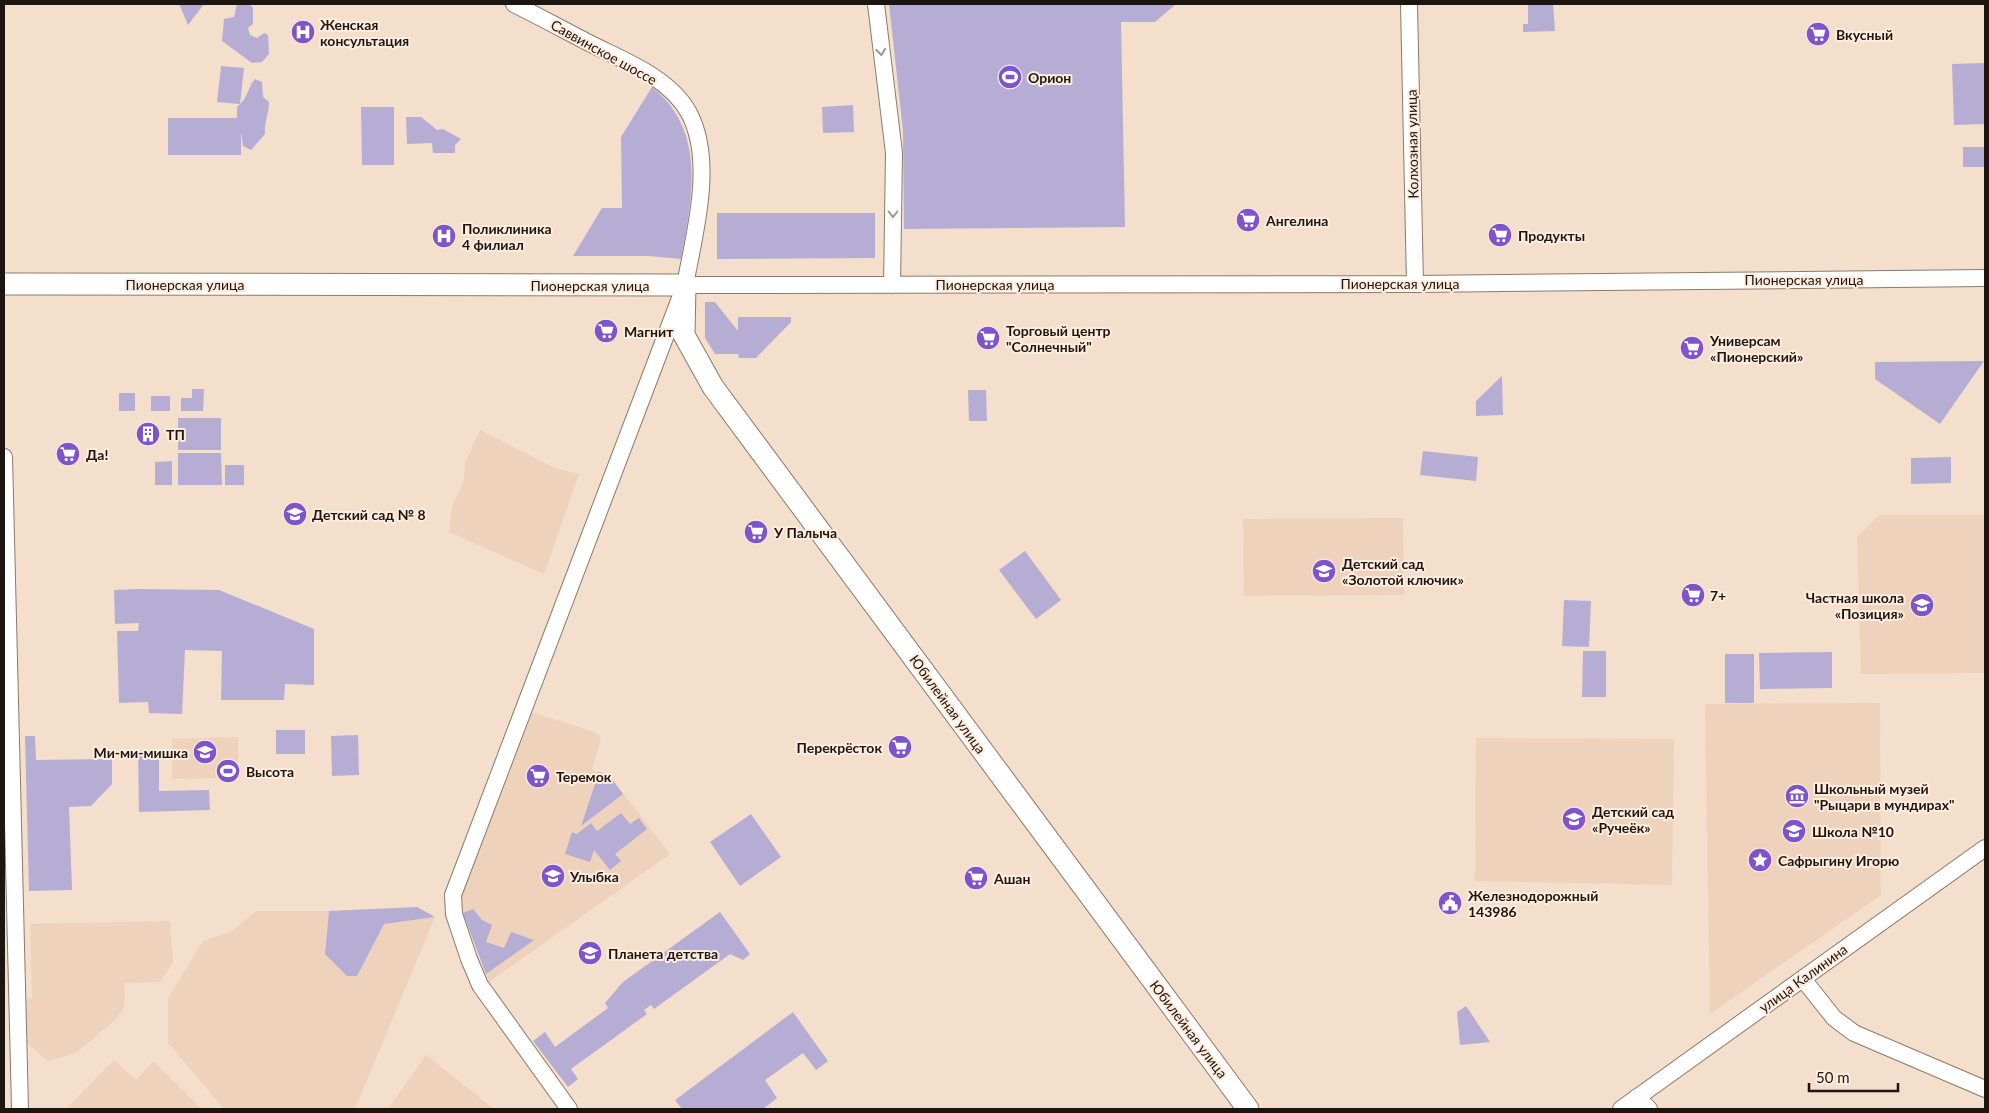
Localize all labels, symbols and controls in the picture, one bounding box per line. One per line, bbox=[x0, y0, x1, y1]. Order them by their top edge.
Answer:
place label: Женская консультация bbox=[320, 16, 409, 49]
street label: Саввинское шоссе bbox=[548, 16, 660, 88]
hospital icon: Женская консультация bbox=[290, 19, 316, 45]
supermarket icon: Вкусный bbox=[1805, 21, 1831, 47]
place label: Вкусный bbox=[1836, 26, 1893, 43]
one-way arrow bbox=[875, 48, 886, 56]
sports icon: Орион bbox=[997, 64, 1023, 90]
place label: Орион bbox=[1028, 69, 1071, 86]
street label: Колхозная улица bbox=[1403, 89, 1421, 199]
supermarket icon: Ангелина bbox=[1235, 207, 1261, 233]
one-way arrow bbox=[888, 210, 898, 218]
place label: Ангелина bbox=[1265, 212, 1328, 229]
place label: Поликлиника 4 филиал bbox=[462, 220, 552, 253]
supermarket icon: Продукты bbox=[1487, 222, 1513, 248]
hospital icon: Поликлиника 4 филиал bbox=[431, 223, 457, 249]
place label: Продукты bbox=[1518, 227, 1585, 244]
street label: Пионерская улица bbox=[1745, 271, 1863, 288]
street label: Пионерская улица bbox=[1341, 275, 1459, 292]
street label: Пионерская улица bbox=[126, 276, 244, 293]
street label: Пионерская улица bbox=[936, 276, 1054, 293]
street label: Пионерская улица bbox=[531, 277, 649, 294]
supermarket icon: Магнит bbox=[593, 318, 619, 344]
place label: Торговый центр "Солнечный" bbox=[1006, 322, 1111, 355]
place label: Магнит bbox=[624, 323, 674, 340]
supermarket icon: Торговый центр "Солнечный" bbox=[975, 325, 1001, 351]
place label: Универсам «Пионерский» bbox=[1709, 332, 1803, 365]
supermarket icon: Универсам «Пионерский» bbox=[1679, 335, 1705, 361]
building icon: ТП bbox=[135, 421, 161, 447]
place label: ТП bbox=[166, 426, 185, 443]
supermarket icon: Да! bbox=[55, 441, 81, 467]
place label: Да! bbox=[86, 446, 108, 463]
school or university icon: Детский сад № 8 bbox=[282, 501, 308, 527]
place label: Детский сад № 8 bbox=[312, 506, 426, 523]
supermarket icon: У Палыча bbox=[743, 519, 769, 545]
place label: У Палыча bbox=[773, 524, 837, 541]
place label: Детский сад «Золотой ключик» bbox=[1342, 555, 1464, 588]
school or university icon: Детский сад «Золотой ключик» bbox=[1311, 558, 1337, 584]
supermarket icon: 7+ bbox=[1680, 582, 1706, 608]
place label: 7+ bbox=[1710, 587, 1726, 604]
place label: Частная школа «Позиция» bbox=[1806, 589, 1904, 622]
school or university icon: Частная школа «Позиция» bbox=[1909, 592, 1935, 618]
street label: Юбилейная улица bbox=[906, 651, 990, 757]
supermarket icon: Перекрёсток bbox=[887, 734, 913, 760]
school or university icon: Ми-ми-мишка bbox=[192, 739, 218, 765]
place label: Перекрёсток bbox=[796, 739, 882, 756]
place label: Ми-ми-мишка bbox=[94, 744, 188, 761]
sports icon: Высота bbox=[215, 758, 241, 784]
place label: Высота bbox=[246, 763, 294, 780]
supermarket icon: Теремок bbox=[525, 763, 551, 789]
place label: Теремок bbox=[556, 768, 612, 785]
place label: Школьный музей "Рыцари в мундирах" bbox=[1814, 780, 1955, 813]
museum icon: Школьный музей "Рыцари в мундирах" bbox=[1784, 783, 1810, 809]
place label: Детский сад «Ручеёк» bbox=[1592, 803, 1674, 836]
school or university icon: Детский сад «Ручеёк» bbox=[1561, 806, 1587, 832]
school or university icon: Школа №10 bbox=[1781, 818, 1807, 844]
place label: Школа №10 bbox=[1812, 823, 1894, 840]
place icon: Сафрыгину Игорю bbox=[1747, 847, 1773, 873]
place label: Сафрыгину Игорю bbox=[1778, 852, 1899, 869]
school or university icon: Улыбка bbox=[540, 863, 566, 889]
supermarket icon: Ашан bbox=[963, 865, 989, 891]
place label: Улыбка bbox=[569, 868, 619, 885]
place label: Ашан bbox=[993, 870, 1030, 887]
place label: Железнодорожный 143986 bbox=[1468, 887, 1598, 920]
public building icon: Железнодорожный 143986 bbox=[1437, 890, 1463, 916]
school or university icon: Планета детства bbox=[577, 940, 603, 966]
street label: улица Калинина bbox=[1755, 940, 1851, 1016]
place label: Планета детства bbox=[608, 945, 718, 962]
street label: Юбилейная улица bbox=[1147, 977, 1231, 1081]
scale bar bbox=[1809, 1060, 1898, 1092]
text: 50 m bbox=[1816, 1068, 1850, 1086]

